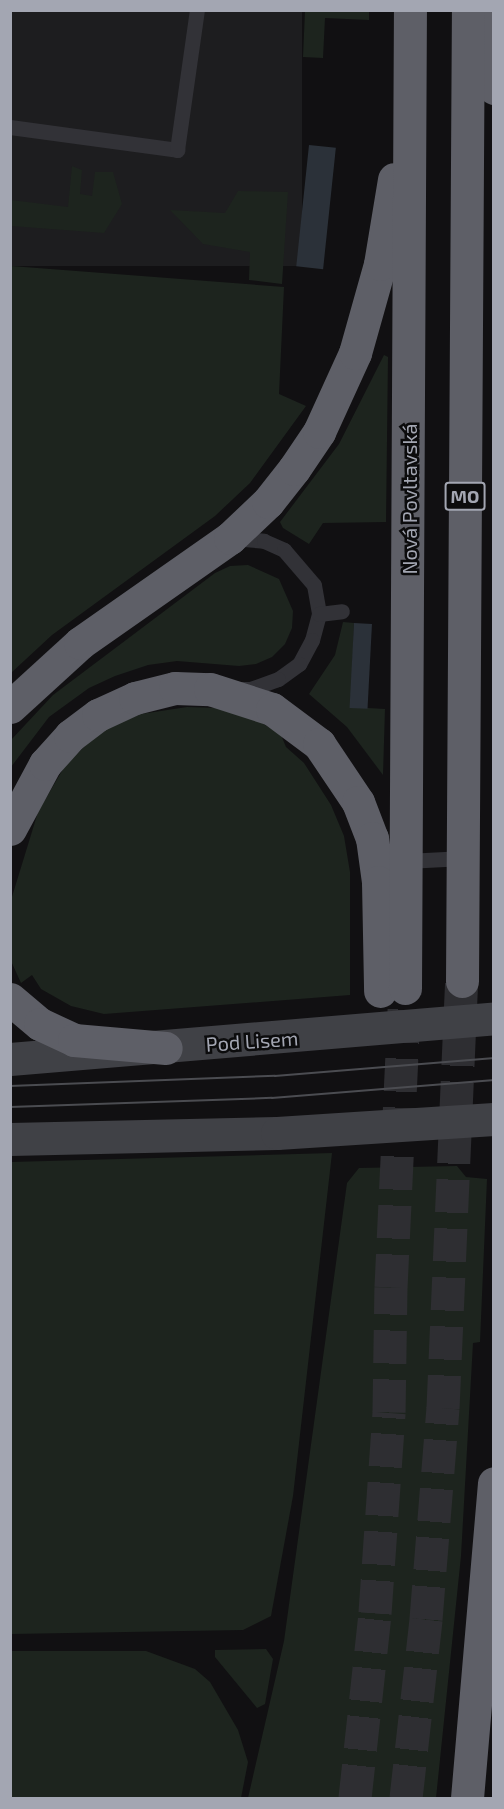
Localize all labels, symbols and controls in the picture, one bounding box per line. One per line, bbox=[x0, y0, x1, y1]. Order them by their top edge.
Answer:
street label: Nová Povltavská bbox=[397, 423, 421, 575]
road number: MO bbox=[444, 481, 486, 511]
street label: Pod Lisem bbox=[205, 1026, 299, 1056]

